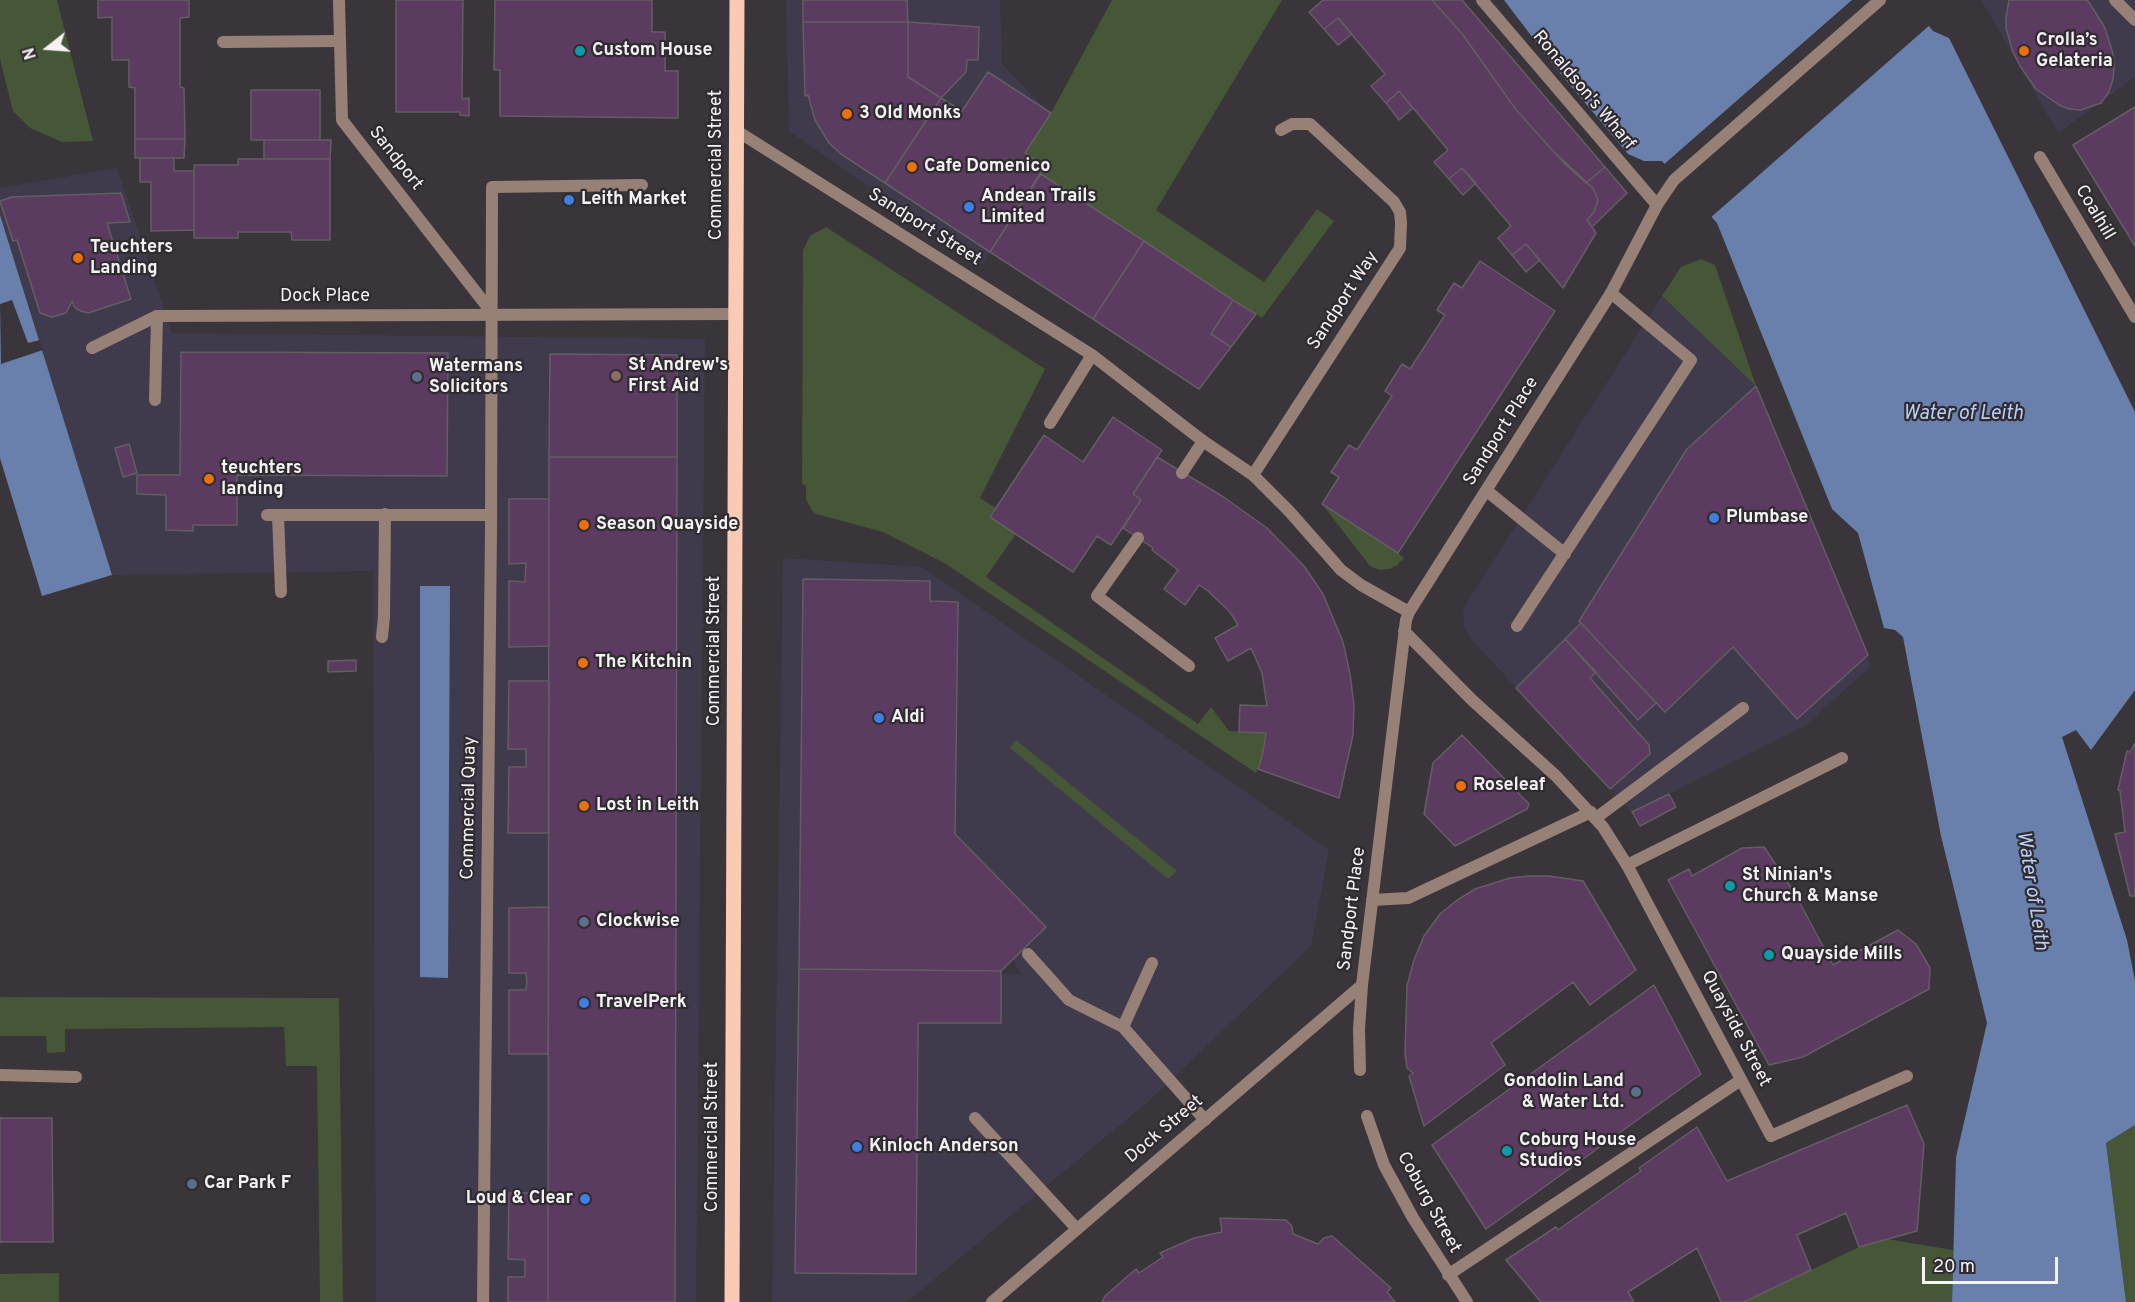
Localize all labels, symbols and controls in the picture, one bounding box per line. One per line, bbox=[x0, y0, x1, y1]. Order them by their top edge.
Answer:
north arrow bbox=[18, 18, 78, 78]
street label: Ronaldson's Wharf bbox=[1527, 27, 1639, 155]
place label: Crolla’s Gelateria bbox=[2036, 30, 2113, 72]
place label: Custom House bbox=[592, 40, 713, 62]
marker: Custom House bbox=[573, 44, 587, 58]
marker: Crolla’s Gelateria bbox=[2017, 44, 2031, 58]
text: N bbox=[20, 45, 42, 62]
street label: Commercial Street bbox=[706, 90, 728, 240]
place label: 3 Old Monks bbox=[859, 103, 961, 125]
marker: 3 Old Monks bbox=[840, 107, 854, 121]
street label: Sandport bbox=[363, 123, 427, 195]
place label: Cafe Domenico bbox=[924, 156, 1050, 178]
marker: Cafe Domenico bbox=[905, 160, 919, 174]
street label: Coalhill bbox=[2069, 182, 2119, 244]
street label: Sandport Street bbox=[863, 185, 985, 271]
place label: Andean Trails Limited bbox=[981, 186, 1096, 228]
place label: Leith Market bbox=[581, 189, 687, 211]
marker: Leith Market bbox=[562, 193, 576, 207]
marker: Andean Trails Limited bbox=[962, 200, 976, 214]
place label: Teuchters Landing bbox=[90, 237, 173, 280]
street label: Sandport Way bbox=[1304, 248, 1384, 354]
marker: Teuchters Landing bbox=[71, 251, 85, 265]
street label: Dock Place bbox=[280, 286, 370, 308]
place label: St Andrew's First Aid bbox=[628, 355, 728, 398]
place label: Watermans Solicitors bbox=[429, 356, 523, 398]
marker: St Andrew's First Aid bbox=[609, 369, 623, 383]
marker: Watermans Solicitors bbox=[410, 370, 424, 384]
street label: Sandport Place bbox=[1460, 374, 1544, 490]
water label: Water of Leith bbox=[1903, 403, 2023, 427]
place label: teuchters landing bbox=[221, 458, 302, 500]
marker: teuchters landing bbox=[202, 472, 216, 486]
place label: Plumbase bbox=[1726, 507, 1808, 529]
marker: Plumbase bbox=[1707, 511, 1721, 525]
place label: Season Quayside bbox=[596, 514, 738, 536]
marker: Season Quayside bbox=[577, 518, 591, 532]
street label: Commercial Street bbox=[704, 576, 726, 726]
place label: The Kitchin bbox=[595, 652, 692, 674]
marker: The Kitchin bbox=[576, 656, 590, 670]
place label: Aldi bbox=[891, 707, 925, 729]
marker: Aldi bbox=[872, 711, 886, 725]
street label: Commercial Quay bbox=[458, 736, 482, 880]
place label: Roseleaf bbox=[1473, 775, 1545, 797]
marker: Roseleaf bbox=[1454, 779, 1468, 793]
place label: Lost in Leith bbox=[596, 795, 699, 817]
marker: Lost in Leith bbox=[577, 799, 591, 813]
water label: Water of Leith bbox=[2010, 830, 2052, 952]
street label: Sandport Place bbox=[1335, 846, 1371, 972]
place label: St Ninian's Church & Manse bbox=[1742, 865, 1878, 908]
marker: St Ninian's Church & Manse bbox=[1723, 879, 1737, 893]
place label: Clockwise bbox=[596, 911, 680, 933]
marker: Clockwise bbox=[577, 915, 591, 929]
place label: Quayside Mills bbox=[1781, 944, 1902, 966]
marker: Quayside Mills bbox=[1762, 948, 1776, 962]
street label: Quayside Street bbox=[1695, 967, 1775, 1091]
place label: TravelPerk bbox=[596, 992, 687, 1014]
marker: TravelPerk bbox=[577, 996, 591, 1010]
street label: Commercial Street bbox=[702, 1062, 724, 1212]
place label: Gondolin Land & Water Ltd. bbox=[1503, 1071, 1624, 1114]
marker: Gondolin Land & Water Ltd. bbox=[1629, 1085, 1643, 1099]
street label: Dock Street bbox=[1122, 1091, 1208, 1169]
place label: Coburg House Studios bbox=[1519, 1130, 1636, 1172]
place label: Kinloch Anderson bbox=[869, 1136, 1019, 1158]
marker: Kinloch Anderson bbox=[850, 1140, 864, 1154]
marker: Coburg House Studios bbox=[1500, 1144, 1514, 1158]
street label: Coburg Street bbox=[1391, 1149, 1465, 1257]
place label: Car Park F bbox=[204, 1173, 291, 1195]
marker: Car Park F bbox=[185, 1177, 199, 1191]
place label: Loud & Clear bbox=[466, 1188, 573, 1210]
marker: Loud & Clear bbox=[578, 1192, 592, 1206]
scale bar bbox=[1925, 1245, 2062, 1283]
text: 20 m bbox=[1933, 1256, 1975, 1279]

